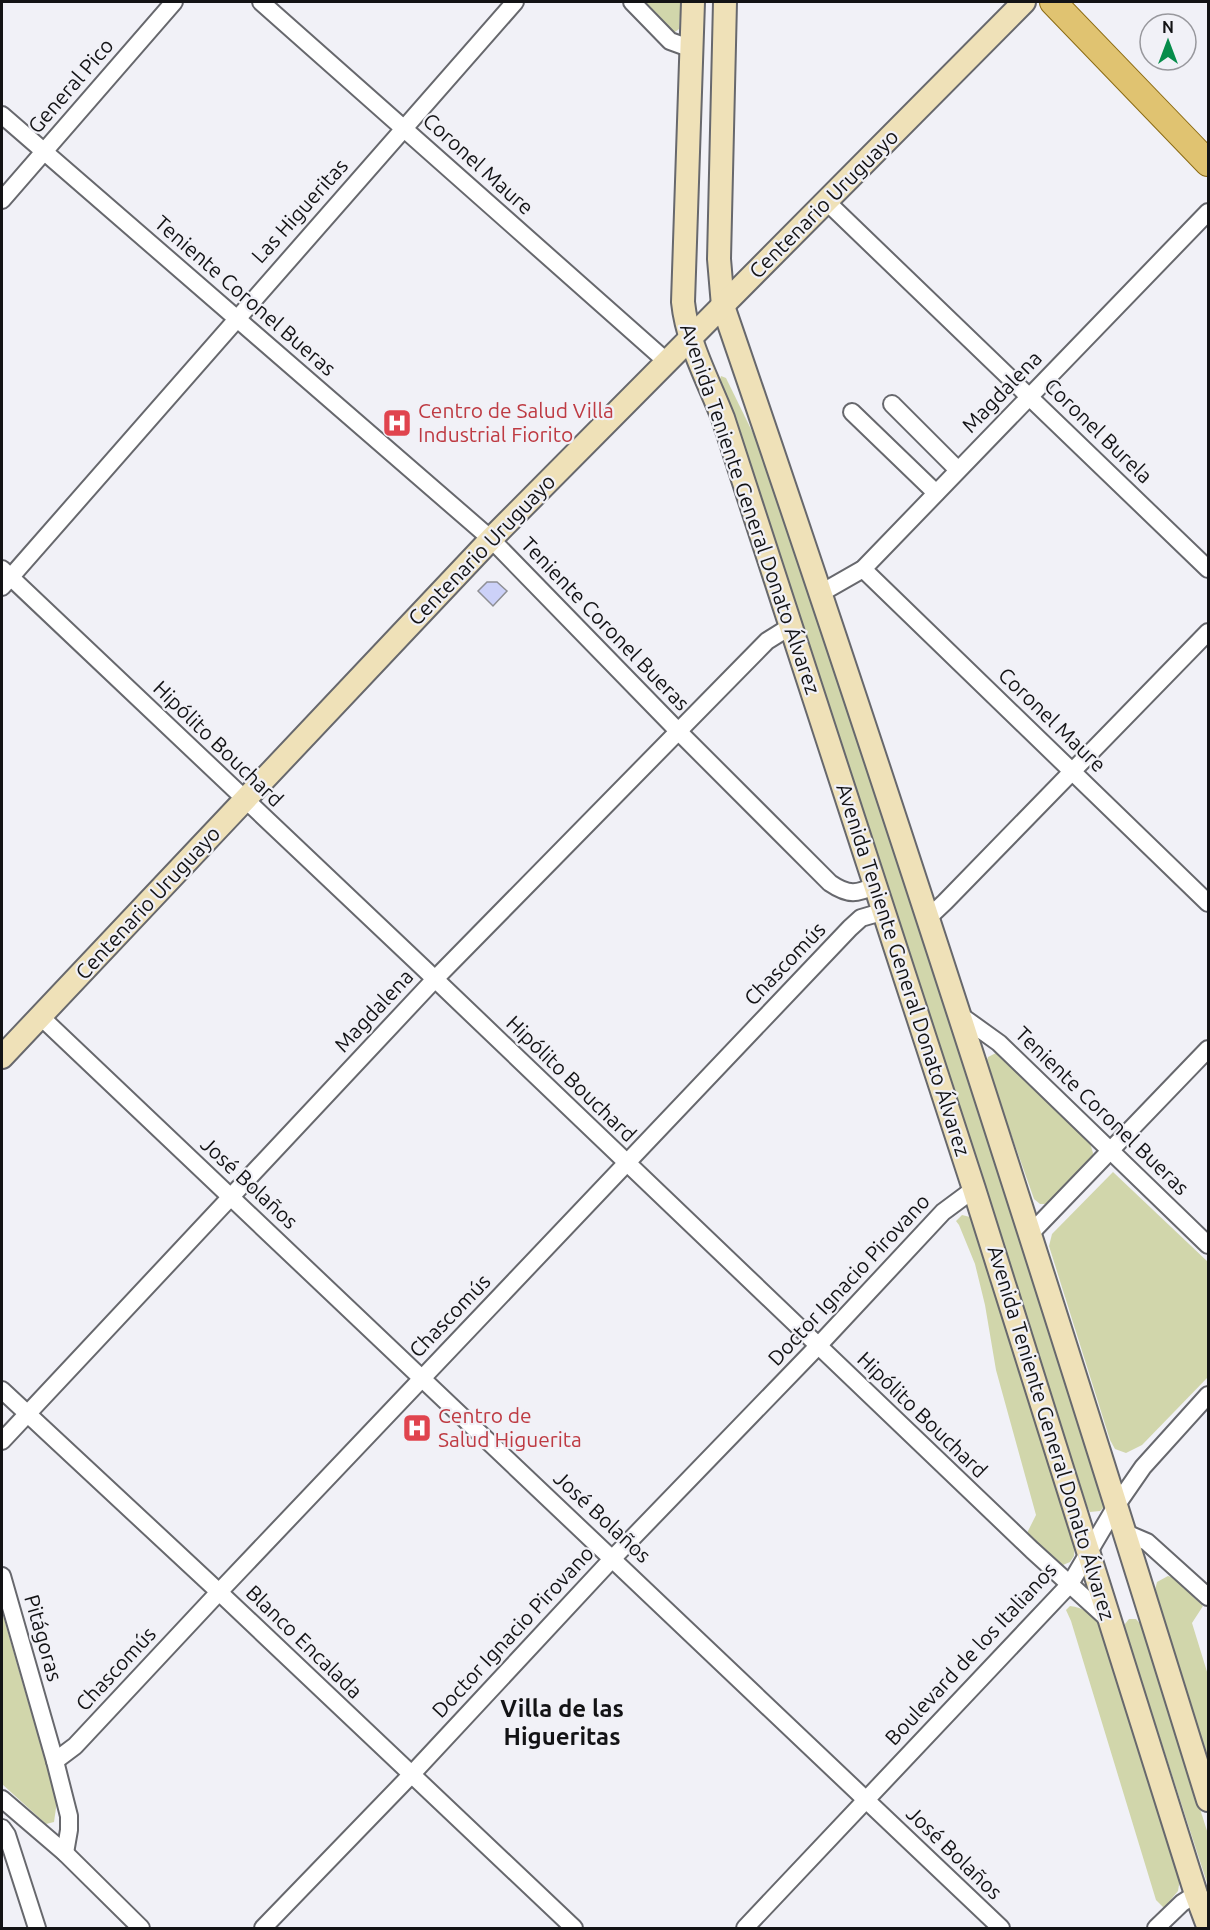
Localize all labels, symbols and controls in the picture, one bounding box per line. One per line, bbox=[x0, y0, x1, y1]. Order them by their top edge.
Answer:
north arrow bbox=[1138, 12, 1198, 72]
text: N bbox=[1162, 18, 1174, 36]
street label: General Pico bbox=[23, 33, 118, 138]
street label: Coronel Maure bbox=[419, 108, 539, 219]
street label: Centenario Uruguayo bbox=[744, 124, 903, 283]
street label: Las Higueritas bbox=[246, 153, 352, 267]
street label: Teniente Coronel Bueras bbox=[150, 210, 341, 380]
street label: Avenida Teniente General Donato Álvarez bbox=[676, 320, 826, 697]
street label: Magdalena bbox=[956, 346, 1046, 437]
street label: Coronel Burela bbox=[1040, 373, 1158, 488]
place label: Centro de Salud Villa Industrial Fiorito bbox=[418, 398, 614, 446]
hospital icon: Centro de Salud Villa Industrial Fiorito bbox=[381, 407, 413, 439]
street label: Centenario Uruguayo bbox=[403, 469, 560, 630]
street label: Teniente Coronel Bueras bbox=[517, 532, 695, 715]
street label: Coronel Maure bbox=[994, 662, 1111, 776]
street label: Hipólito Bouchard bbox=[149, 675, 288, 811]
street label: Avenida Teniente General Donato Álvarez bbox=[832, 780, 976, 1159]
street label: Centenario Uruguayo bbox=[70, 821, 224, 984]
street label: Chascomús bbox=[739, 917, 830, 1010]
street label: Magdalena bbox=[329, 964, 418, 1057]
street label: Hipólito Bouchard bbox=[502, 1010, 641, 1146]
street label: Teniente Coronel Bueras bbox=[1011, 1021, 1194, 1199]
street label: José Bolaños bbox=[196, 1131, 303, 1233]
street label: Doctor Ignacio Pirovano bbox=[763, 1189, 934, 1370]
street label: Avenida Teniente General Donato Álvarez bbox=[983, 1243, 1121, 1623]
street label: Chascomús bbox=[404, 1269, 495, 1362]
street label: Hipólito Bouchard bbox=[853, 1346, 992, 1482]
place label: Centro de Salud Higuerita bbox=[438, 1403, 582, 1451]
hospital icon: Centro de Salud Higuerita bbox=[401, 1412, 433, 1444]
street label: José Bolaños bbox=[549, 1465, 656, 1567]
street label: Doctor Ignacio Pirovano bbox=[427, 1541, 598, 1722]
street label: Boulevard de los Italianos bbox=[880, 1557, 1061, 1749]
street label: Blanco Encalada bbox=[242, 1580, 368, 1703]
street label: Pitágoras bbox=[20, 1592, 68, 1684]
street label: Chascomús bbox=[70, 1621, 160, 1715]
district label: Villa de las Higueritas bbox=[500, 1695, 624, 1750]
street label: José Bolaños bbox=[902, 1801, 1007, 1904]

